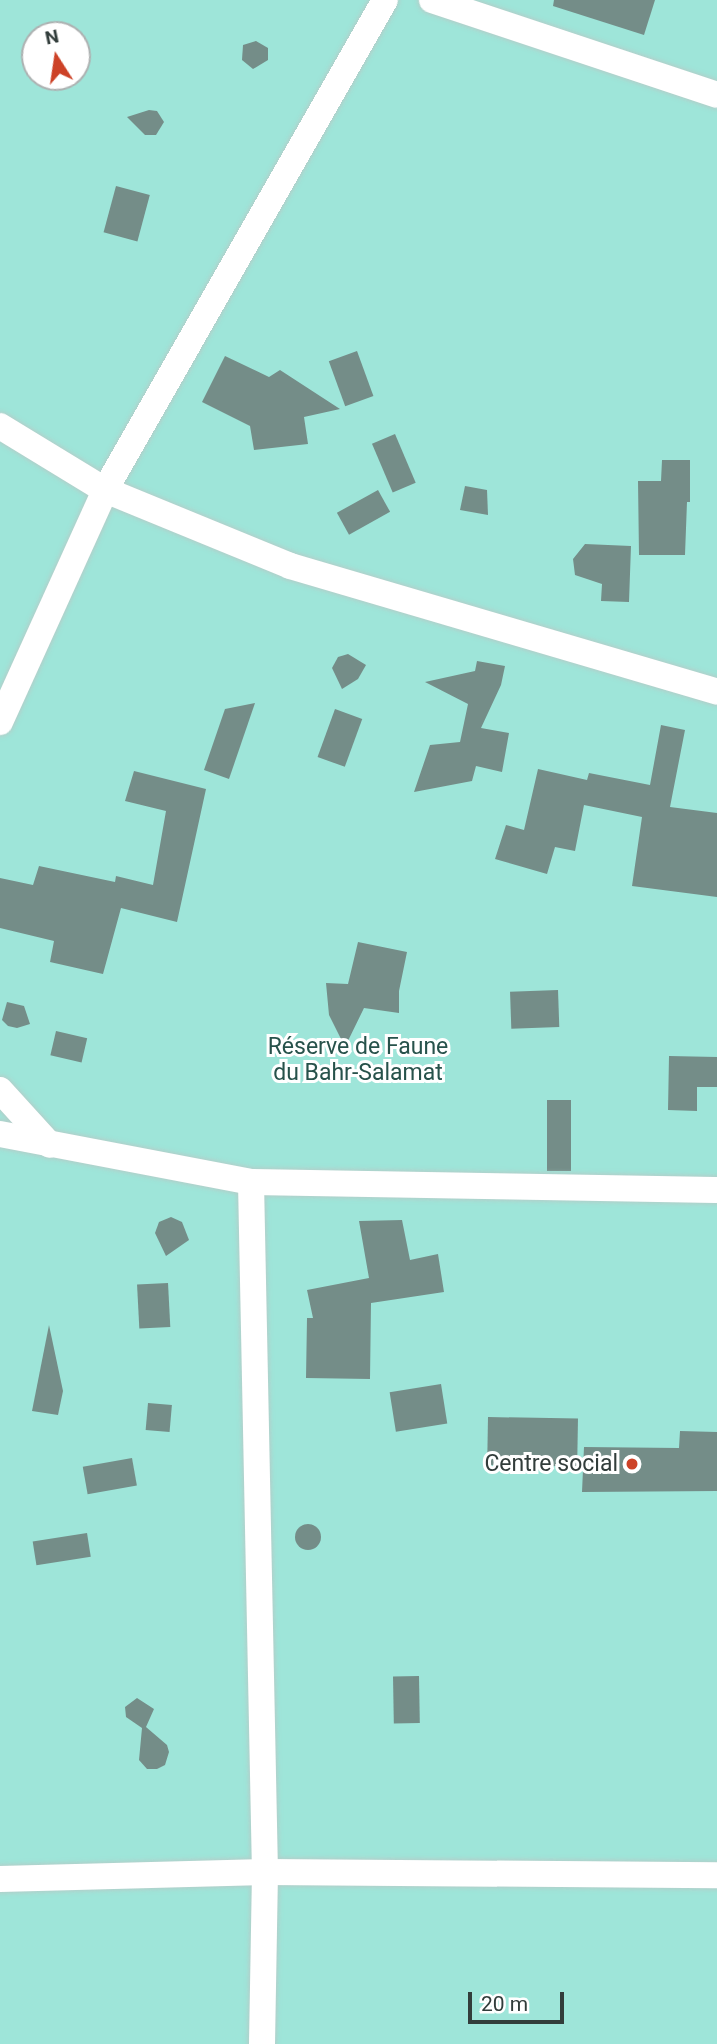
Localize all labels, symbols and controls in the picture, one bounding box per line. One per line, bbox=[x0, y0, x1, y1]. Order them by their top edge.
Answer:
north arrow bbox=[21, 21, 91, 91]
text: N bbox=[43, 24, 61, 50]
park label: Réserve de Faune du Bahr-Salamat bbox=[268, 1033, 448, 1087]
place label: Centre social bbox=[484, 1450, 618, 1478]
marker: Centre social bbox=[624, 1456, 640, 1472]
scale bar bbox=[472, 1978, 568, 2022]
text: 20 m bbox=[481, 1992, 528, 2016]

